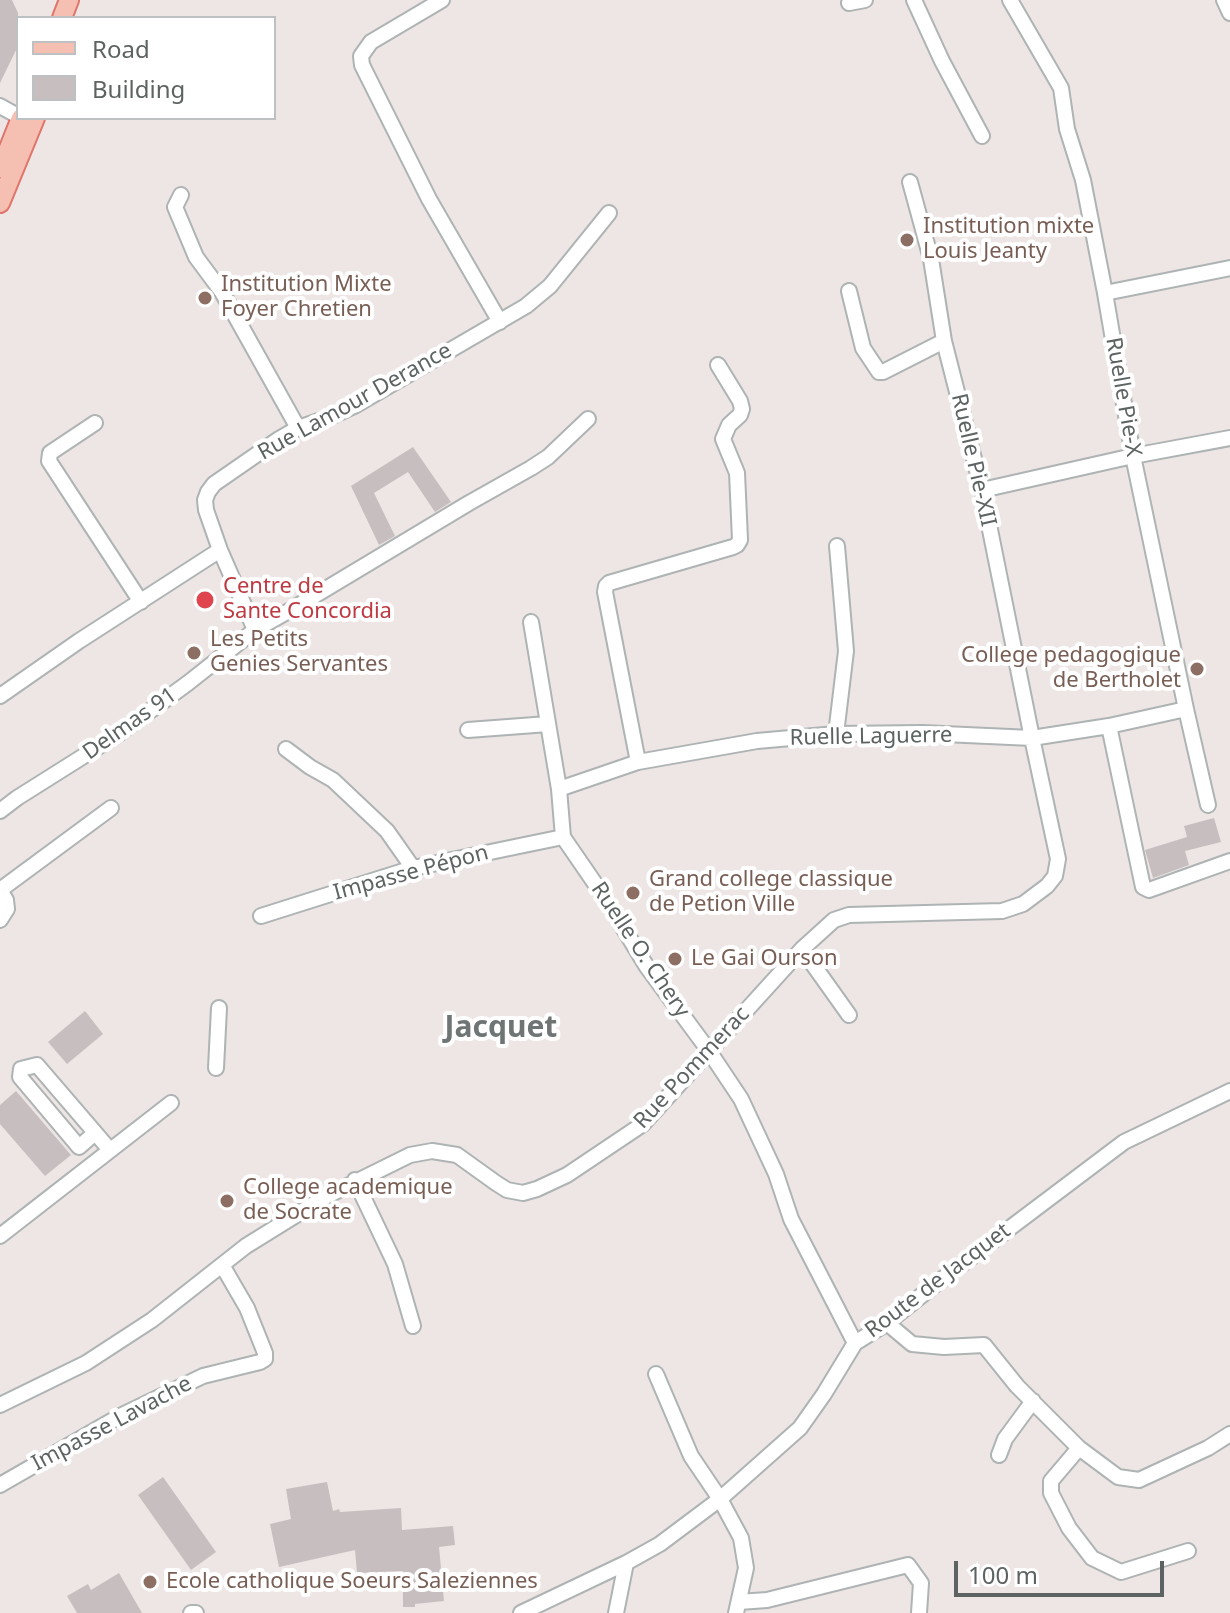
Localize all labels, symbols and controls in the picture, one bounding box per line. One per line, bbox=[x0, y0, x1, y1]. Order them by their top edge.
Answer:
legend bbox=[16, 16, 276, 120]
text: Road bbox=[92, 32, 150, 65]
text: Building bbox=[92, 72, 185, 105]
place label: Institution mixte Louis Jeanty bbox=[923, 214, 1094, 266]
marker: Institution mixte Louis Jeanty bbox=[898, 231, 916, 249]
place label: Institution Mixte Foyer Chretien bbox=[221, 272, 392, 324]
marker: Institution Mixte Foyer Chretien bbox=[196, 289, 214, 307]
street label: Ruelle Pie-X bbox=[1100, 335, 1146, 459]
street label: Rue Lamour Derance bbox=[253, 338, 457, 466]
street label: Ruelle Pie-XII bbox=[945, 391, 1001, 529]
place label: Centre de Sante Concordia bbox=[223, 574, 392, 626]
marker: Centre de Sante Concordia bbox=[194, 589, 216, 611]
place label: Les Petits Genies Servantes bbox=[210, 627, 388, 678]
place label: College pedagogique de Bertholet bbox=[961, 643, 1181, 694]
marker: Les Petits Genies Servantes bbox=[185, 644, 203, 662]
marker: College pedagogique de Bertholet bbox=[1188, 660, 1206, 678]
street label: Delmas 91 bbox=[78, 682, 182, 766]
street label: Ruelle Laguerre bbox=[789, 722, 953, 752]
street label: Impasse Pépon bbox=[331, 840, 491, 906]
place label: Grand college classique de Petion Ville bbox=[649, 867, 893, 918]
street label: Ruelle O. Chery bbox=[585, 877, 695, 1023]
marker: Grand college classique de Petion Ville bbox=[624, 884, 642, 902]
place label: Le Gai Ourson bbox=[691, 946, 838, 972]
marker: Le Gai Ourson bbox=[666, 950, 684, 968]
street label: Rue Pommerac bbox=[629, 1002, 755, 1134]
district label: Jacquet bbox=[445, 1010, 557, 1046]
place label: College academique de Socrate bbox=[243, 1175, 453, 1226]
marker: College academique de Socrate bbox=[218, 1192, 236, 1210]
street label: Route de Jacquet bbox=[860, 1218, 1016, 1344]
street label: Impasse Lavache bbox=[28, 1371, 196, 1477]
scale bar bbox=[958, 1545, 1168, 1595]
text: 100 m bbox=[968, 1558, 1038, 1591]
place label: Ecole catholique Soeurs Saleziennes bbox=[166, 1569, 538, 1595]
marker: Ecole catholique Soeurs Saleziennes bbox=[141, 1573, 159, 1591]

